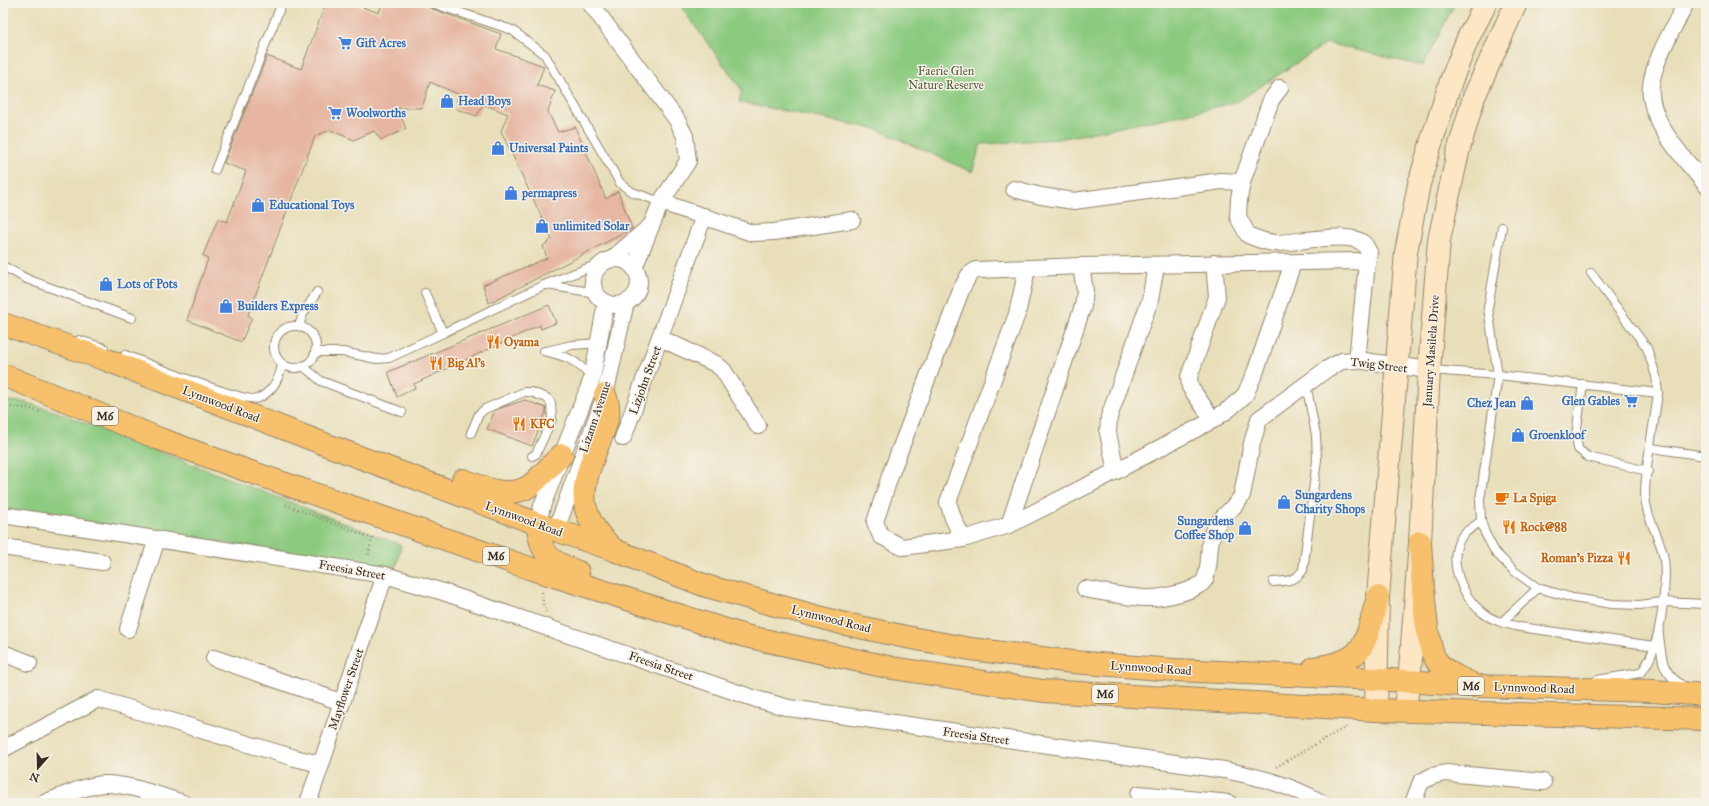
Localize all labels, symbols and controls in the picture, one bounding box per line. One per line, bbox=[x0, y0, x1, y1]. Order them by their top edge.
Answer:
supermarket icon: Gift Acres bbox=[337, 35, 353, 51]
place label: Gift Acres bbox=[356, 36, 406, 50]
park label: Faerie Glen Nature Reserve bbox=[908, 64, 984, 92]
shop icon: Head Boys bbox=[439, 93, 455, 109]
place label: Head Boys bbox=[458, 94, 512, 109]
supermarket icon: Woolworths bbox=[327, 105, 343, 121]
place label: Woolworths bbox=[346, 106, 407, 120]
shop icon: Universal Paints bbox=[490, 140, 506, 156]
place label: Universal Paints bbox=[509, 141, 589, 155]
shop icon: permapress bbox=[503, 185, 519, 201]
place label: permapress bbox=[521, 186, 577, 201]
shop icon: Educational Toys bbox=[250, 197, 266, 213]
place label: Educational Toys bbox=[269, 198, 355, 213]
shop icon: unlimited Solar bbox=[534, 218, 550, 234]
place label: unlimited Solar bbox=[552, 219, 630, 233]
shop icon: Lots of Pots bbox=[98, 276, 114, 292]
place label: Lots of Pots bbox=[117, 277, 178, 291]
street label: January Masilela Drive bbox=[1420, 295, 1443, 410]
shop icon: Builders Express bbox=[218, 298, 234, 314]
place label: Builders Express bbox=[237, 299, 319, 314]
restaurant icon: Oyama bbox=[485, 334, 501, 350]
place label: Oyama bbox=[504, 335, 540, 350]
street label: Lizjohn Street bbox=[626, 343, 664, 416]
restaurant icon: Big Al's bbox=[428, 355, 444, 371]
street label: Twig Street bbox=[1350, 355, 1409, 377]
place label: Big Al's bbox=[447, 356, 486, 371]
street label: Lizann Avenue bbox=[576, 380, 614, 454]
street label: Lynnwood Road bbox=[180, 383, 262, 425]
supermarket icon: Glen Gables bbox=[1623, 393, 1639, 409]
place label: Glen Gables bbox=[1562, 394, 1621, 408]
shop icon: Chez Jean bbox=[1519, 395, 1535, 411]
place label: Chez Jean bbox=[1467, 396, 1517, 411]
road number: M6 bbox=[92, 407, 118, 425]
restaurant icon: KFC bbox=[511, 416, 527, 432]
place label: KFC bbox=[530, 417, 555, 431]
shop icon: Groenkloof bbox=[1510, 427, 1526, 443]
place label: Groenkloof bbox=[1529, 428, 1587, 442]
place label: Sungardens Charity Shops bbox=[1295, 488, 1366, 517]
cafe icon: La Spiga bbox=[1494, 490, 1510, 506]
place label: La Spiga bbox=[1513, 491, 1557, 506]
shop icon: Sungardens Charity Shops bbox=[1276, 494, 1292, 510]
street label: Lynnwood Road bbox=[483, 498, 565, 540]
place label: Sungardens Coffee Shop bbox=[1174, 514, 1235, 543]
restaurant icon: Rock@88 bbox=[1501, 519, 1517, 535]
shop icon: Sungardens Coffee Shop bbox=[1237, 520, 1253, 536]
place label: Rock@88 bbox=[1520, 520, 1567, 534]
road number: M6 bbox=[483, 547, 509, 565]
restaurant icon: Roman's Pizza bbox=[1616, 550, 1632, 566]
place label: Roman's Pizza bbox=[1541, 551, 1614, 565]
street label: Freesia Street bbox=[318, 557, 387, 583]
street label: Lynnwood Road bbox=[790, 602, 872, 636]
street label: Mayflower Street bbox=[325, 646, 367, 732]
street label: Freesia Street bbox=[627, 648, 696, 684]
street label: Lynnwood Road bbox=[1110, 658, 1192, 678]
road number: M6 bbox=[1458, 677, 1484, 695]
street label: Lynnwood Road bbox=[1493, 680, 1575, 696]
road number: M6 bbox=[1092, 685, 1118, 703]
street label: Freesia Street bbox=[942, 724, 1011, 748]
north arrow bbox=[18, 748, 58, 788]
text: N bbox=[28, 769, 41, 785]

